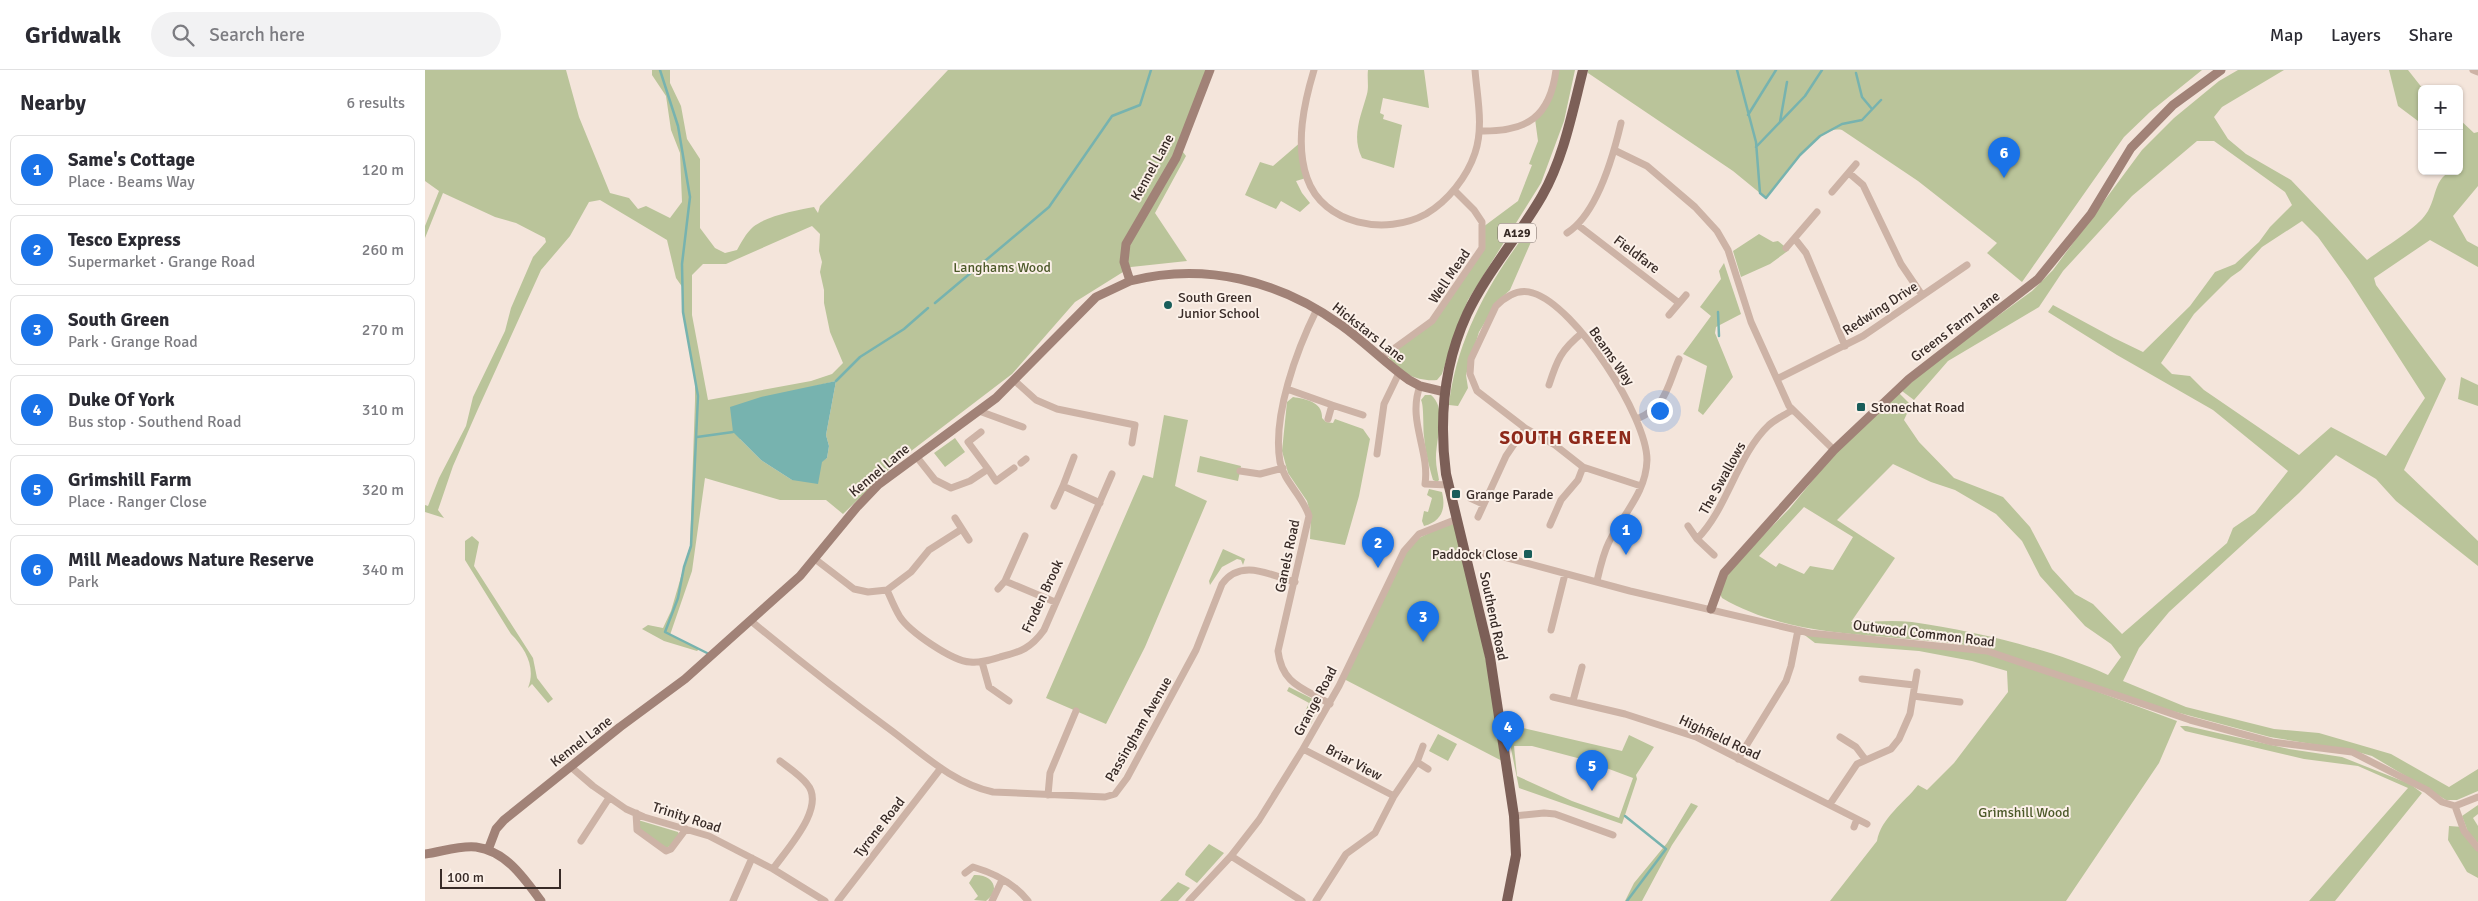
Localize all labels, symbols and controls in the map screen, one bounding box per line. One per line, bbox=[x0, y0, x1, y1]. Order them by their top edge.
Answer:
search box bbox=[151, 12, 501, 57]
text: Gridwalk bbox=[25, 20, 121, 50]
icon: search bbox=[169, 21, 197, 49]
text: Search here bbox=[209, 23, 305, 47]
text: Map bbox=[2270, 24, 2303, 46]
text: Layers bbox=[2331, 24, 2381, 46]
text: Share bbox=[2409, 24, 2453, 46]
map controls bbox=[2418, 85, 2463, 175]
button: + bbox=[2418, 85, 2463, 130]
text: Nearby bbox=[20, 90, 86, 116]
text: 6 results bbox=[346, 93, 405, 113]
button: − bbox=[2418, 130, 2463, 175]
street label: Kennel Lane bbox=[1127, 131, 1178, 204]
pin: 6 bbox=[1988, 137, 2020, 178]
text: Same's Cottage bbox=[68, 148, 195, 172]
text: 1 bbox=[33, 160, 41, 180]
text: 120 m bbox=[362, 160, 404, 180]
text: Place · Beams Way bbox=[68, 172, 195, 192]
road number: A129 bbox=[1498, 224, 1536, 242]
text: Tesco Express bbox=[68, 228, 181, 252]
street label: Fieldfare bbox=[1610, 232, 1663, 277]
text: 2 bbox=[33, 240, 41, 260]
text: 260 m bbox=[362, 240, 404, 260]
street label: Well Mead bbox=[1425, 246, 1474, 307]
text: Supermarket · Grange Road bbox=[68, 252, 255, 272]
park label: Langhams Wood bbox=[953, 259, 1051, 276]
street label: Redwing Drive bbox=[1840, 278, 1921, 339]
street label: Greens Farm Lane bbox=[1907, 287, 2003, 365]
place label: South Green Junior School bbox=[1178, 289, 1260, 322]
marker: South Green Junior School bbox=[1162, 299, 1174, 311]
street label: Hickstars Lane bbox=[1329, 299, 1409, 366]
text: South Green bbox=[68, 308, 170, 332]
text: 3 bbox=[33, 320, 41, 340]
text: 270 m bbox=[362, 320, 404, 340]
street label: Beams Way bbox=[1585, 324, 1638, 389]
text: Park · Grange Road bbox=[68, 332, 198, 352]
text: Duke Of York bbox=[68, 388, 175, 412]
your location bbox=[1647, 398, 1673, 424]
place label: Stonechat Road bbox=[1871, 399, 1965, 416]
text: 4 bbox=[33, 400, 41, 420]
text: 310 m bbox=[362, 400, 404, 420]
marker: Stonechat Road bbox=[1855, 401, 1867, 413]
text: Bus stop · Southend Road bbox=[68, 412, 241, 432]
district label: SOUTH GREEN bbox=[1500, 426, 1632, 450]
street label: The Swallows bbox=[1695, 439, 1749, 518]
street label: Kennel Lane bbox=[846, 440, 913, 501]
text: Grimshill Farm bbox=[68, 468, 192, 492]
text: 5 bbox=[33, 480, 41, 500]
text: 320 m bbox=[362, 480, 404, 500]
place label: Grange Parade bbox=[1466, 486, 1554, 503]
marker: Grange Parade bbox=[1450, 488, 1462, 500]
text: Place · Ranger Close bbox=[68, 492, 207, 512]
pin: 1 bbox=[1610, 514, 1642, 555]
street label: Ganels Road bbox=[1271, 518, 1303, 594]
pin: 2 bbox=[1362, 527, 1394, 568]
place label: Paddock Close bbox=[1432, 546, 1518, 563]
text: Mill Meadows Nature Reserve bbox=[68, 548, 314, 572]
marker: Paddock Close bbox=[1522, 548, 1534, 560]
street label: Froden Brook bbox=[1018, 557, 1067, 636]
text: 6 bbox=[33, 560, 41, 580]
text: 340 m bbox=[362, 560, 404, 580]
street label: Southend Road bbox=[1476, 570, 1511, 662]
text: Park bbox=[68, 572, 99, 592]
pin: 3 bbox=[1407, 601, 1439, 642]
street label: Outwood Common Road bbox=[1852, 616, 1996, 651]
street label: Grange Road bbox=[1290, 664, 1341, 739]
street label: Passingham Avenue bbox=[1101, 674, 1175, 785]
pin: 4 bbox=[1492, 711, 1524, 752]
street label: Highfield Road bbox=[1676, 711, 1763, 764]
street label: Kennel Lane bbox=[547, 712, 616, 771]
street label: Briar View bbox=[1323, 740, 1385, 784]
pin: 5 bbox=[1576, 750, 1608, 791]
street label: Tyrone Road bbox=[850, 794, 908, 861]
street label: Trinity Road bbox=[650, 798, 723, 837]
park label: Grimshill Wood bbox=[1978, 804, 2070, 821]
scale bar bbox=[440, 866, 561, 889]
text: 100 m bbox=[447, 869, 484, 886]

